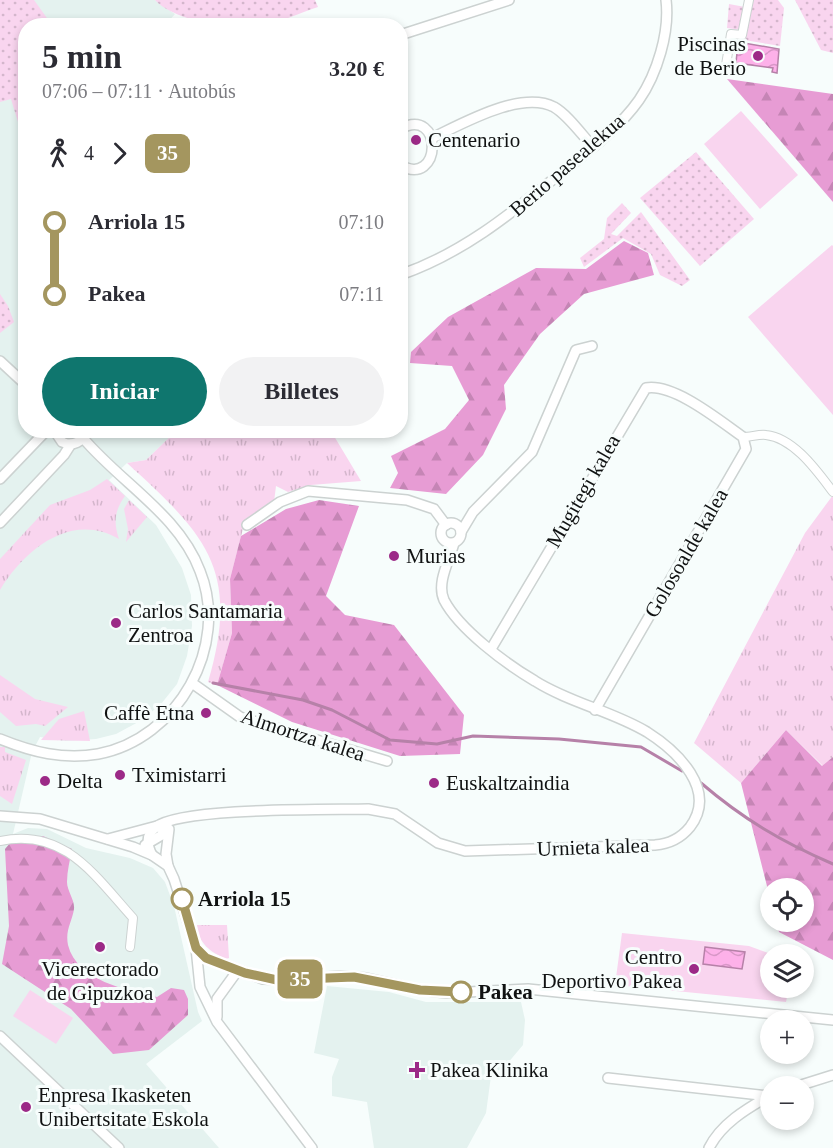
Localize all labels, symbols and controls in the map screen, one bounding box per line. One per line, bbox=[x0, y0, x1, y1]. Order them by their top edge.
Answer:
place label: Piscinas de Berio bbox=[674, 32, 746, 80]
text: 5 min bbox=[42, 39, 122, 75]
marker: Piscinas de Berio bbox=[751, 49, 765, 63]
text: 3.20 € bbox=[329, 56, 384, 81]
text: 07:06 – 07:11 · Autobús bbox=[42, 80, 236, 102]
street label: Berio pasealekua bbox=[505, 108, 630, 221]
place label: Centenario bbox=[428, 128, 520, 152]
marker: Centenario bbox=[409, 133, 423, 147]
icon: walk bbox=[42, 137, 75, 170]
icon: forward bbox=[103, 137, 136, 170]
text: 35 bbox=[157, 141, 178, 165]
text: 4 bbox=[84, 142, 94, 164]
text: Arriola 15 bbox=[88, 209, 185, 234]
text: 07:10 bbox=[338, 211, 384, 233]
text: Pakea bbox=[88, 281, 145, 306]
text: 07:11 bbox=[339, 283, 384, 305]
button: Iniciar bbox=[42, 357, 207, 426]
button: Billetes bbox=[219, 357, 384, 426]
street label: Mugitegi kalea bbox=[541, 430, 625, 552]
street label: Golosoalde kalea bbox=[639, 484, 733, 622]
place label: Murias bbox=[406, 544, 466, 568]
marker: Murias bbox=[387, 549, 401, 563]
place label: Carlos Santamaria Zentroa bbox=[128, 599, 283, 647]
marker: Carlos Santamaria Zentroa bbox=[109, 616, 123, 630]
place label: Caffè Etna bbox=[104, 701, 195, 725]
street label: Almortza kalea bbox=[238, 704, 369, 767]
marker: Caffè Etna bbox=[199, 706, 213, 720]
place label: Tximistarri bbox=[132, 763, 227, 787]
marker: Tximistarri bbox=[113, 768, 127, 782]
place label: Delta bbox=[57, 769, 103, 793]
place label: Euskaltzaindia bbox=[446, 771, 570, 795]
marker: Delta bbox=[38, 774, 52, 788]
marker: Euskaltzaindia bbox=[427, 776, 441, 790]
street label: Urnieta kalea bbox=[536, 833, 650, 861]
map controls bbox=[760, 878, 814, 1130]
button: locate bbox=[760, 878, 814, 932]
place label: Arriola 15 bbox=[198, 887, 291, 911]
marker: Arriola 15 bbox=[171, 888, 193, 910]
marker: Vicerectorado de Gipuzkoa bbox=[93, 940, 107, 954]
button: layers bbox=[760, 944, 814, 998]
place label: Centro Deportivo Pakea bbox=[541, 945, 683, 993]
place label: Vicerectorado de Gipuzkoa bbox=[41, 957, 159, 1005]
line badge: 35 bbox=[273, 960, 327, 998]
marker: Centro Deportivo Pakea bbox=[687, 962, 701, 976]
text: 35 bbox=[290, 967, 311, 991]
place label: Pakea bbox=[478, 980, 533, 1004]
marker: Pakea bbox=[450, 981, 472, 1003]
button: + bbox=[760, 1010, 814, 1064]
place label: Pakea Klinika bbox=[430, 1058, 549, 1082]
marker: Pakea Klinika bbox=[408, 1061, 426, 1079]
button: − bbox=[760, 1076, 814, 1130]
place label: Enpresa Ikasketen Unibertsitate Eskola bbox=[38, 1083, 210, 1131]
marker: Enpresa Ikasketen Unibertsitate Eskola bbox=[19, 1100, 33, 1114]

